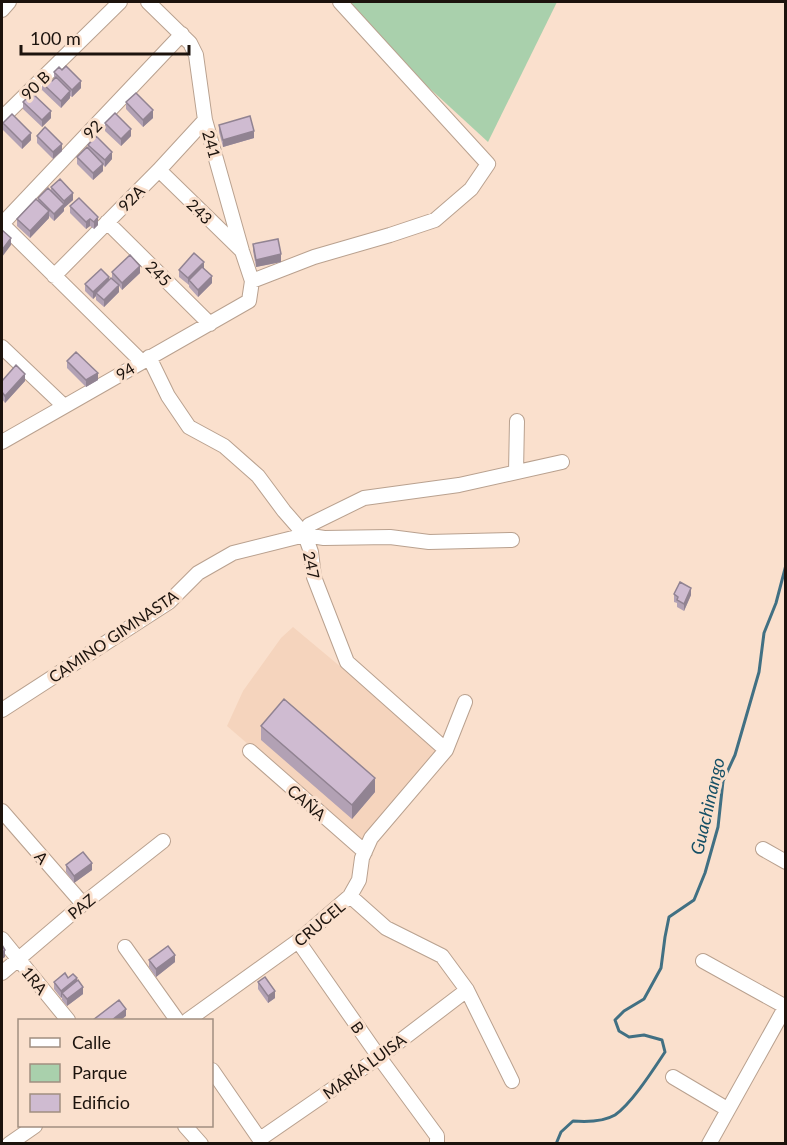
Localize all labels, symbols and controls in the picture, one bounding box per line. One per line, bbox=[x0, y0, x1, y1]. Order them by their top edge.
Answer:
scale bar bbox=[21, 18, 189, 56]
text: 100 m bbox=[30, 27, 81, 49]
street label: 90 B bbox=[17, 67, 53, 103]
street label: 92 bbox=[79, 116, 105, 142]
street label: 241 bbox=[199, 128, 225, 160]
street label: 92A bbox=[114, 181, 148, 215]
street label: 243 bbox=[183, 194, 217, 228]
street label: 245 bbox=[142, 256, 176, 290]
street label: 94 bbox=[112, 358, 138, 384]
street label: 247 bbox=[300, 549, 324, 581]
street label: CAMINO GIMNASTA bbox=[45, 586, 181, 686]
water label: Guachinango bbox=[685, 755, 729, 857]
street label: CAÑA bbox=[284, 780, 330, 824]
street label: A bbox=[31, 847, 53, 867]
street label: PAZ bbox=[64, 889, 99, 923]
street label: CRUCEL bbox=[290, 896, 348, 950]
street label: 1RA bbox=[18, 962, 52, 998]
street label: B bbox=[347, 1017, 369, 1037]
legend bbox=[18, 1019, 213, 1127]
street label: MARÍA LUISA bbox=[319, 1029, 409, 1102]
text: Calle bbox=[72, 1031, 111, 1053]
text: Parque bbox=[72, 1061, 127, 1083]
text: Edificio bbox=[72, 1091, 130, 1113]

